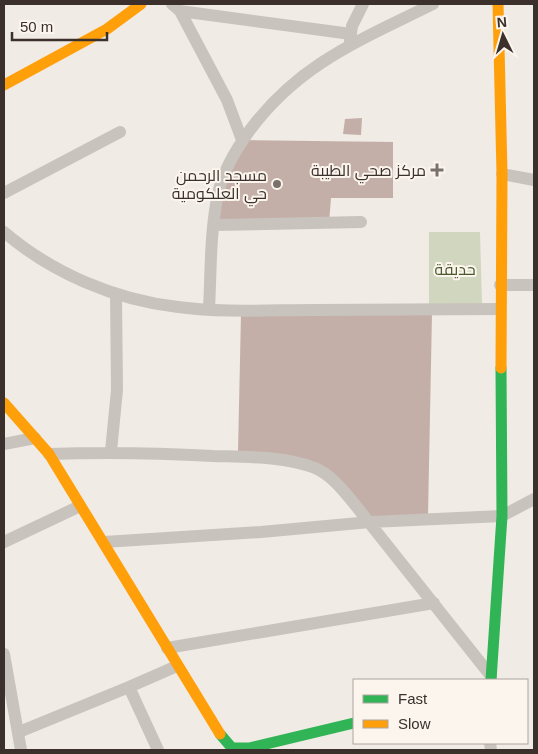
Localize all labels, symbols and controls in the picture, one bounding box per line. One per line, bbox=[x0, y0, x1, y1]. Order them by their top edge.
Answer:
scale bar bbox=[12, 10, 108, 42]
north arrow bbox=[478, 10, 528, 60]
text: N bbox=[496, 14, 508, 30]
text: 50 m bbox=[20, 18, 53, 35]
place label: مركز صحي الطيبة bbox=[311, 162, 426, 184]
marker: مركز صحي الطيبة bbox=[430, 163, 444, 177]
place label: مسجد الرحمن حي العلكومية bbox=[172, 167, 267, 207]
marker: مسجد الرحمن حي العلكومية bbox=[271, 178, 283, 190]
park label: حديقة bbox=[434, 261, 476, 279]
legend bbox=[353, 679, 528, 744]
text: Fast bbox=[398, 690, 428, 707]
text: Slow bbox=[398, 715, 431, 732]

